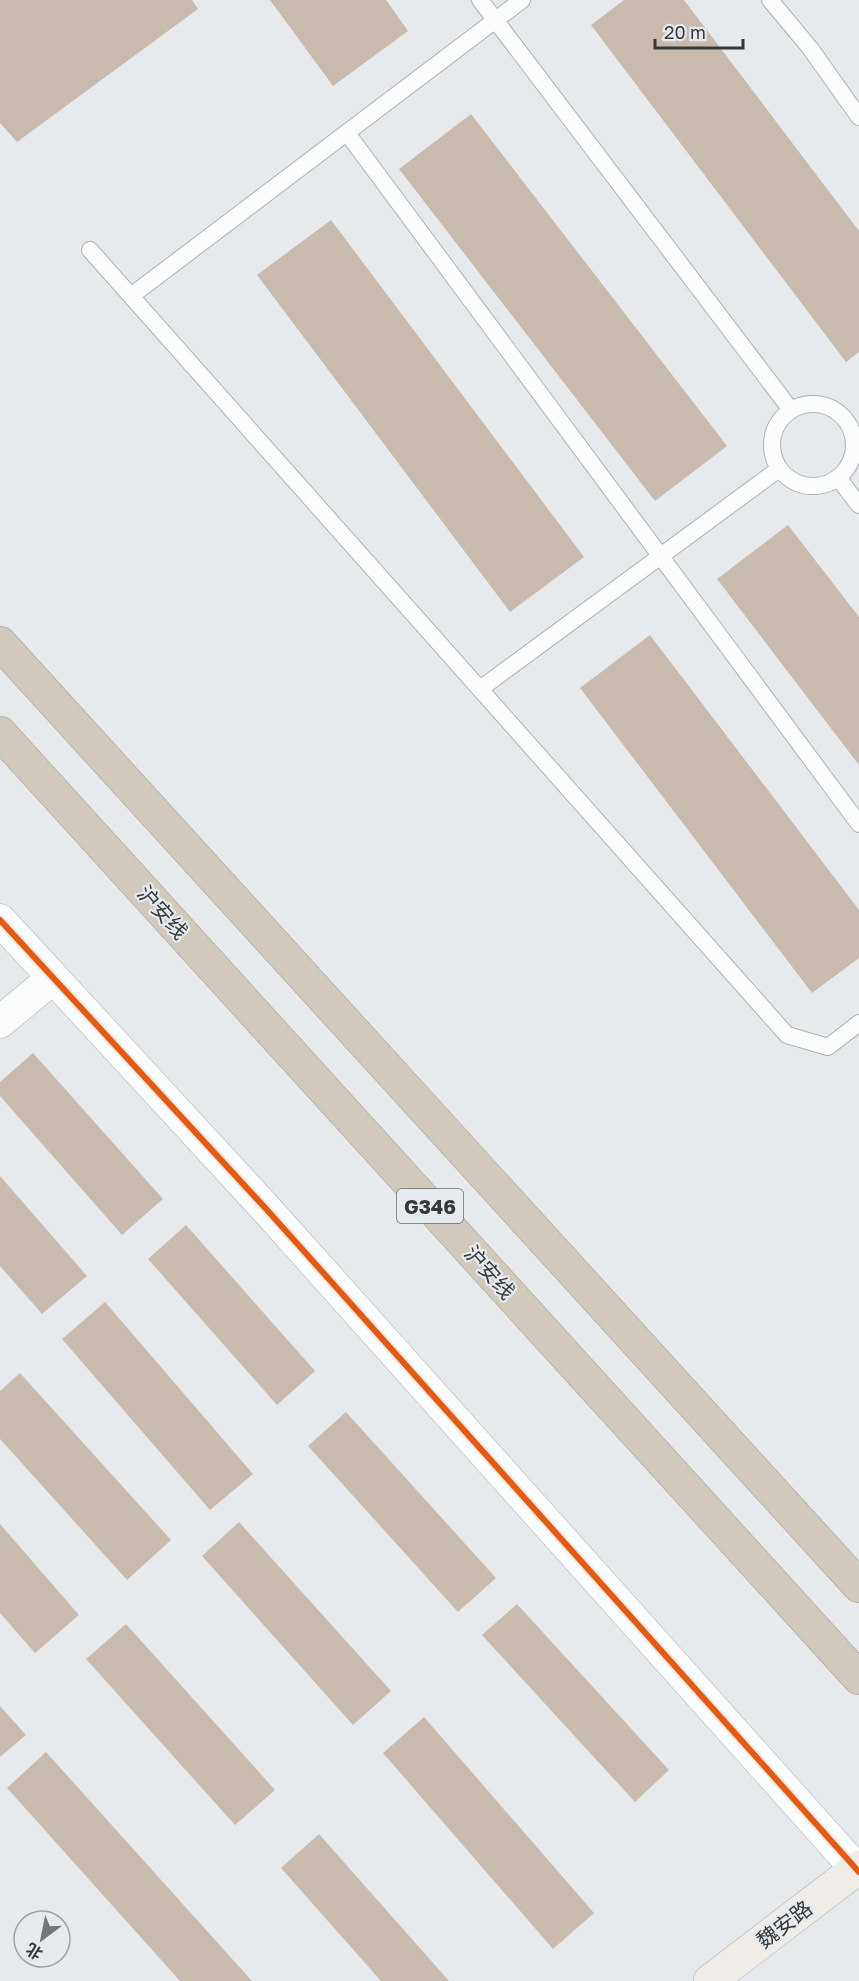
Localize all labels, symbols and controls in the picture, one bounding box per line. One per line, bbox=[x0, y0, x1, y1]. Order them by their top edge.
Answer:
scale bar bbox=[655, 12, 744, 50]
text: 20 m bbox=[664, 21, 706, 43]
street label: 沪安线 bbox=[132, 880, 194, 944]
road number: G346 bbox=[397, 1189, 463, 1223]
street label: 沪安线 bbox=[459, 1240, 521, 1304]
street label: 魏安路 bbox=[751, 1895, 817, 1953]
north arrow bbox=[12, 1909, 72, 1969]
text: 北 bbox=[22, 1939, 46, 1964]

